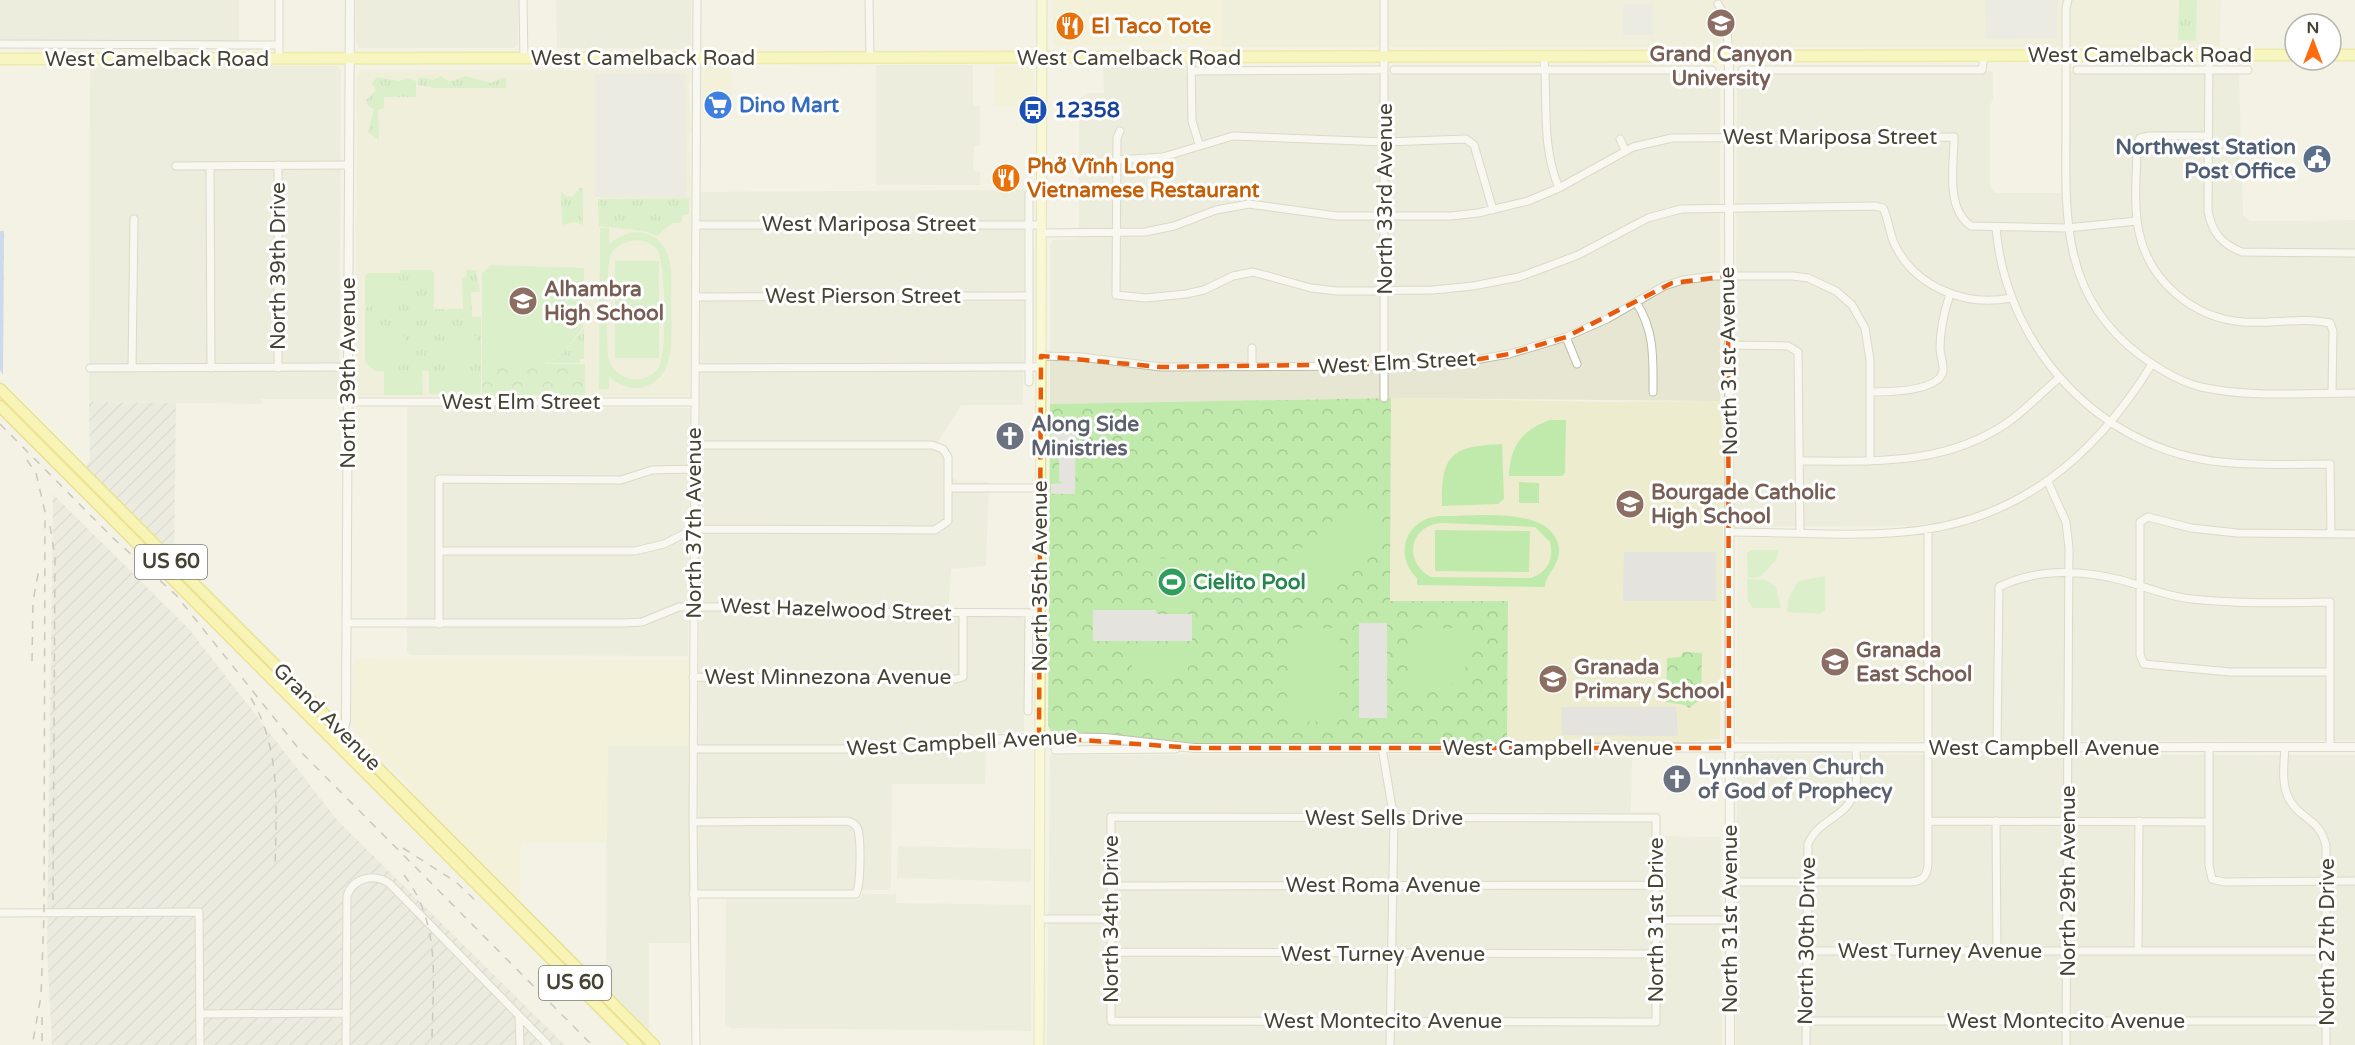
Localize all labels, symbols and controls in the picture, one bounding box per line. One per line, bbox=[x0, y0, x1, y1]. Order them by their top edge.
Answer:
school or university icon: Grand Canyon University bbox=[1705, 7, 1737, 39]
restaurant icon: El Taco Tote bbox=[1054, 10, 1086, 42]
north arrow bbox=[2283, 12, 2343, 72]
place label: El Taco Tote bbox=[1091, 14, 1211, 39]
text: N bbox=[2307, 18, 2319, 38]
place label: Grand Canyon University bbox=[1650, 42, 1792, 91]
street label: West Camelback Road bbox=[2028, 43, 2252, 68]
street label: West Camelback Road bbox=[531, 46, 755, 71]
street label: West Camelback Road bbox=[1017, 46, 1241, 71]
street label: West Camelback Road bbox=[45, 47, 269, 72]
supermarket icon: Dino Mart bbox=[702, 89, 734, 121]
place label: Dino Mart bbox=[739, 93, 839, 118]
bus stop icon: 12358 bbox=[1017, 94, 1049, 126]
place label: 12358 bbox=[1054, 98, 1120, 123]
street label: North 33rd Avenue bbox=[1373, 103, 1398, 295]
street label: West Mariposa Street bbox=[1723, 125, 1937, 150]
place label: Northwest Station Post Office bbox=[2115, 135, 2296, 184]
public building icon: Northwest Station Post Office bbox=[2301, 143, 2333, 175]
place label: Phở Vĩnh Long Vietnamese Restaurant bbox=[1027, 154, 1259, 203]
restaurant icon: Phở Vĩnh Long Vietnamese Restaurant bbox=[990, 162, 1022, 194]
street label: North 39th Drive bbox=[266, 182, 291, 350]
street label: West Mariposa Street bbox=[762, 212, 976, 237]
street label: North 31st Avenue bbox=[1715, 266, 1743, 456]
street label: North 39th Avenue bbox=[336, 277, 361, 469]
place label: Alhambra High School bbox=[544, 277, 664, 326]
street label: West Pierson Street bbox=[765, 284, 961, 309]
school or university icon: Alhambra High School bbox=[507, 285, 539, 317]
street label: West Elm Street bbox=[1317, 346, 1477, 380]
street label: West Elm Street bbox=[441, 390, 601, 415]
place label: Along Side Ministries bbox=[1031, 412, 1139, 461]
church icon: Along Side Ministries bbox=[994, 420, 1026, 452]
street label: North 37th Avenue bbox=[682, 427, 707, 619]
street label: North 35th Avenue bbox=[1028, 480, 1053, 672]
place label: Bourgade Catholic High School bbox=[1651, 480, 1836, 529]
school or university icon: Bourgade Catholic High School bbox=[1614, 488, 1646, 520]
road number: US 60 bbox=[135, 545, 207, 579]
sports icon: Cielito Pool bbox=[1156, 566, 1188, 598]
place label: Cielito Pool bbox=[1193, 570, 1306, 595]
street label: West Hazelwood Street bbox=[720, 593, 952, 627]
place label: Granada East School bbox=[1856, 638, 1972, 687]
school or university icon: Granada East School bbox=[1819, 646, 1851, 678]
place label: Granada Primary School bbox=[1574, 655, 1725, 704]
street label: Grand Avenue bbox=[268, 658, 386, 776]
school or university icon: Granada Primary School bbox=[1537, 663, 1569, 695]
street label: West Minnezona Avenue bbox=[705, 665, 952, 690]
street label: West Campbell Avenue bbox=[846, 724, 1078, 762]
street label: West Campbell Avenue bbox=[1443, 736, 1674, 761]
street label: West Campbell Avenue bbox=[1929, 736, 2160, 761]
place label: Lynnhaven Church of God of Prophecy bbox=[1698, 755, 1893, 804]
church icon: Lynnhaven Church of God of Prophecy bbox=[1661, 763, 1693, 795]
street label: North 29th Avenue bbox=[2056, 785, 2081, 977]
street label: West Sells Drive bbox=[1305, 806, 1463, 831]
street label: North 31st Avenue bbox=[1718, 825, 1743, 1013]
street label: North 34th Drive bbox=[1099, 835, 1124, 1003]
street label: North 31st Drive bbox=[1644, 837, 1669, 1003]
street label: North 30th Drive bbox=[1793, 857, 1821, 1025]
street label: North 27th Drive bbox=[2315, 858, 2340, 1026]
street label: West Roma Avenue bbox=[1285, 873, 1481, 898]
street label: West Turney Avenue bbox=[1838, 939, 2042, 964]
street label: West Turney Avenue bbox=[1281, 942, 1485, 967]
road number: US 60 bbox=[539, 966, 611, 1000]
street label: West Montecito Avenue bbox=[1264, 1009, 1502, 1034]
street label: West Montecito Avenue bbox=[1947, 1009, 2185, 1034]

